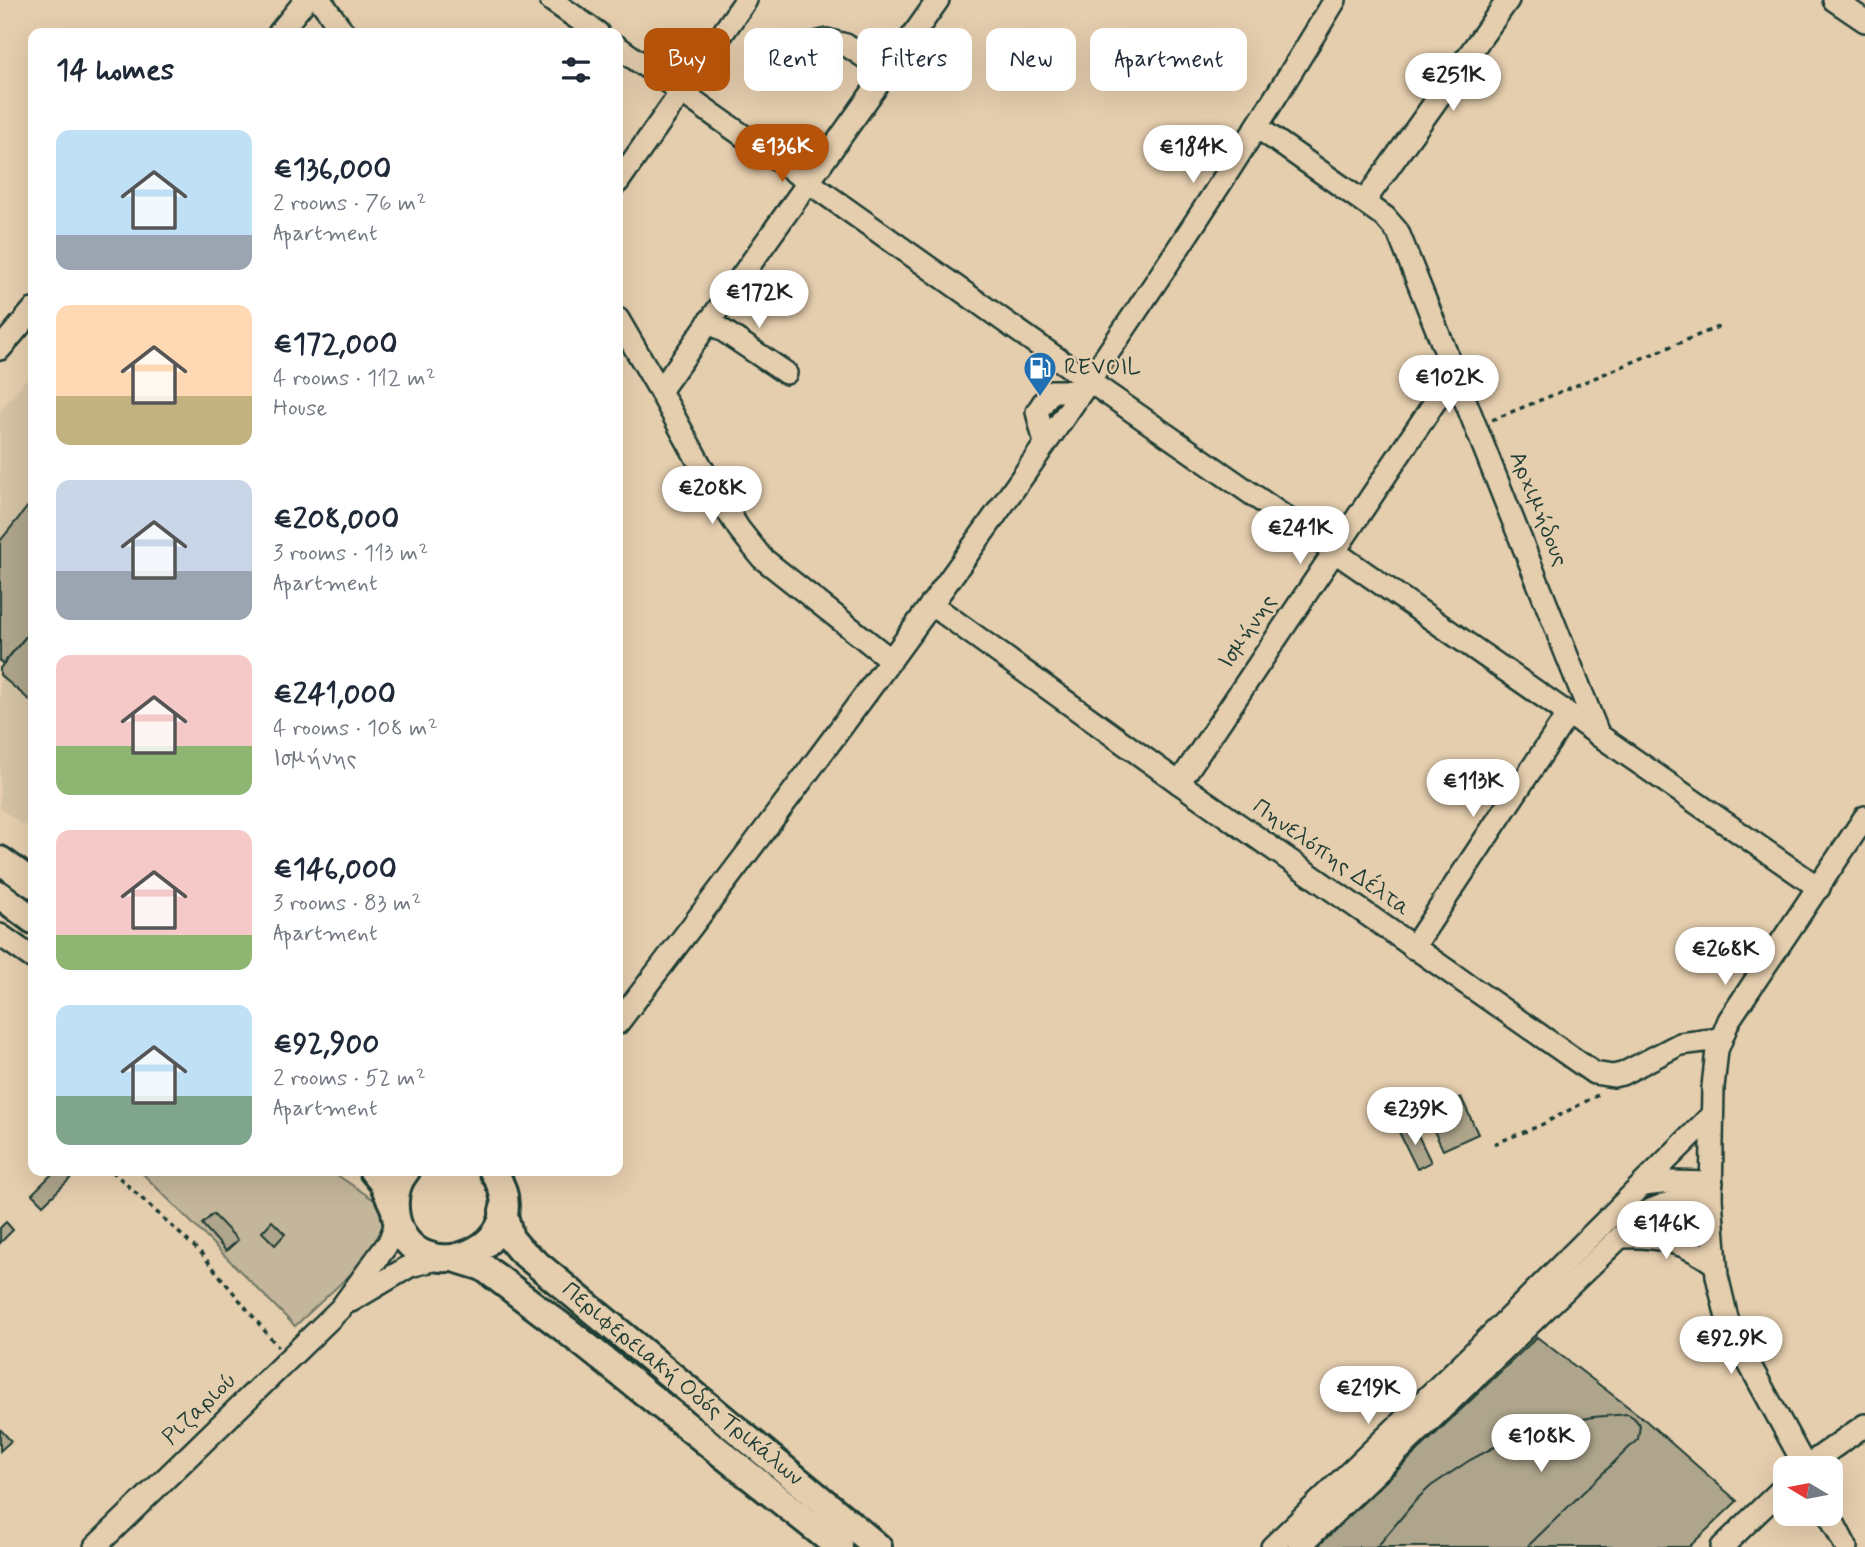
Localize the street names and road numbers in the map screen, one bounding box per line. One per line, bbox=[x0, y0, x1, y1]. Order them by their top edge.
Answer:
street label: Αρχιμήδους bbox=[1501, 447, 1575, 571]
street label: Ισμήνης bbox=[1212, 589, 1284, 675]
street label: Πηνελόπης Δέλτα bbox=[1246, 791, 1417, 924]
street label: Περιφερειακή Οδός Τρικάλων bbox=[555, 1276, 809, 1493]
street label: Ριζαριού bbox=[156, 1366, 244, 1452]

